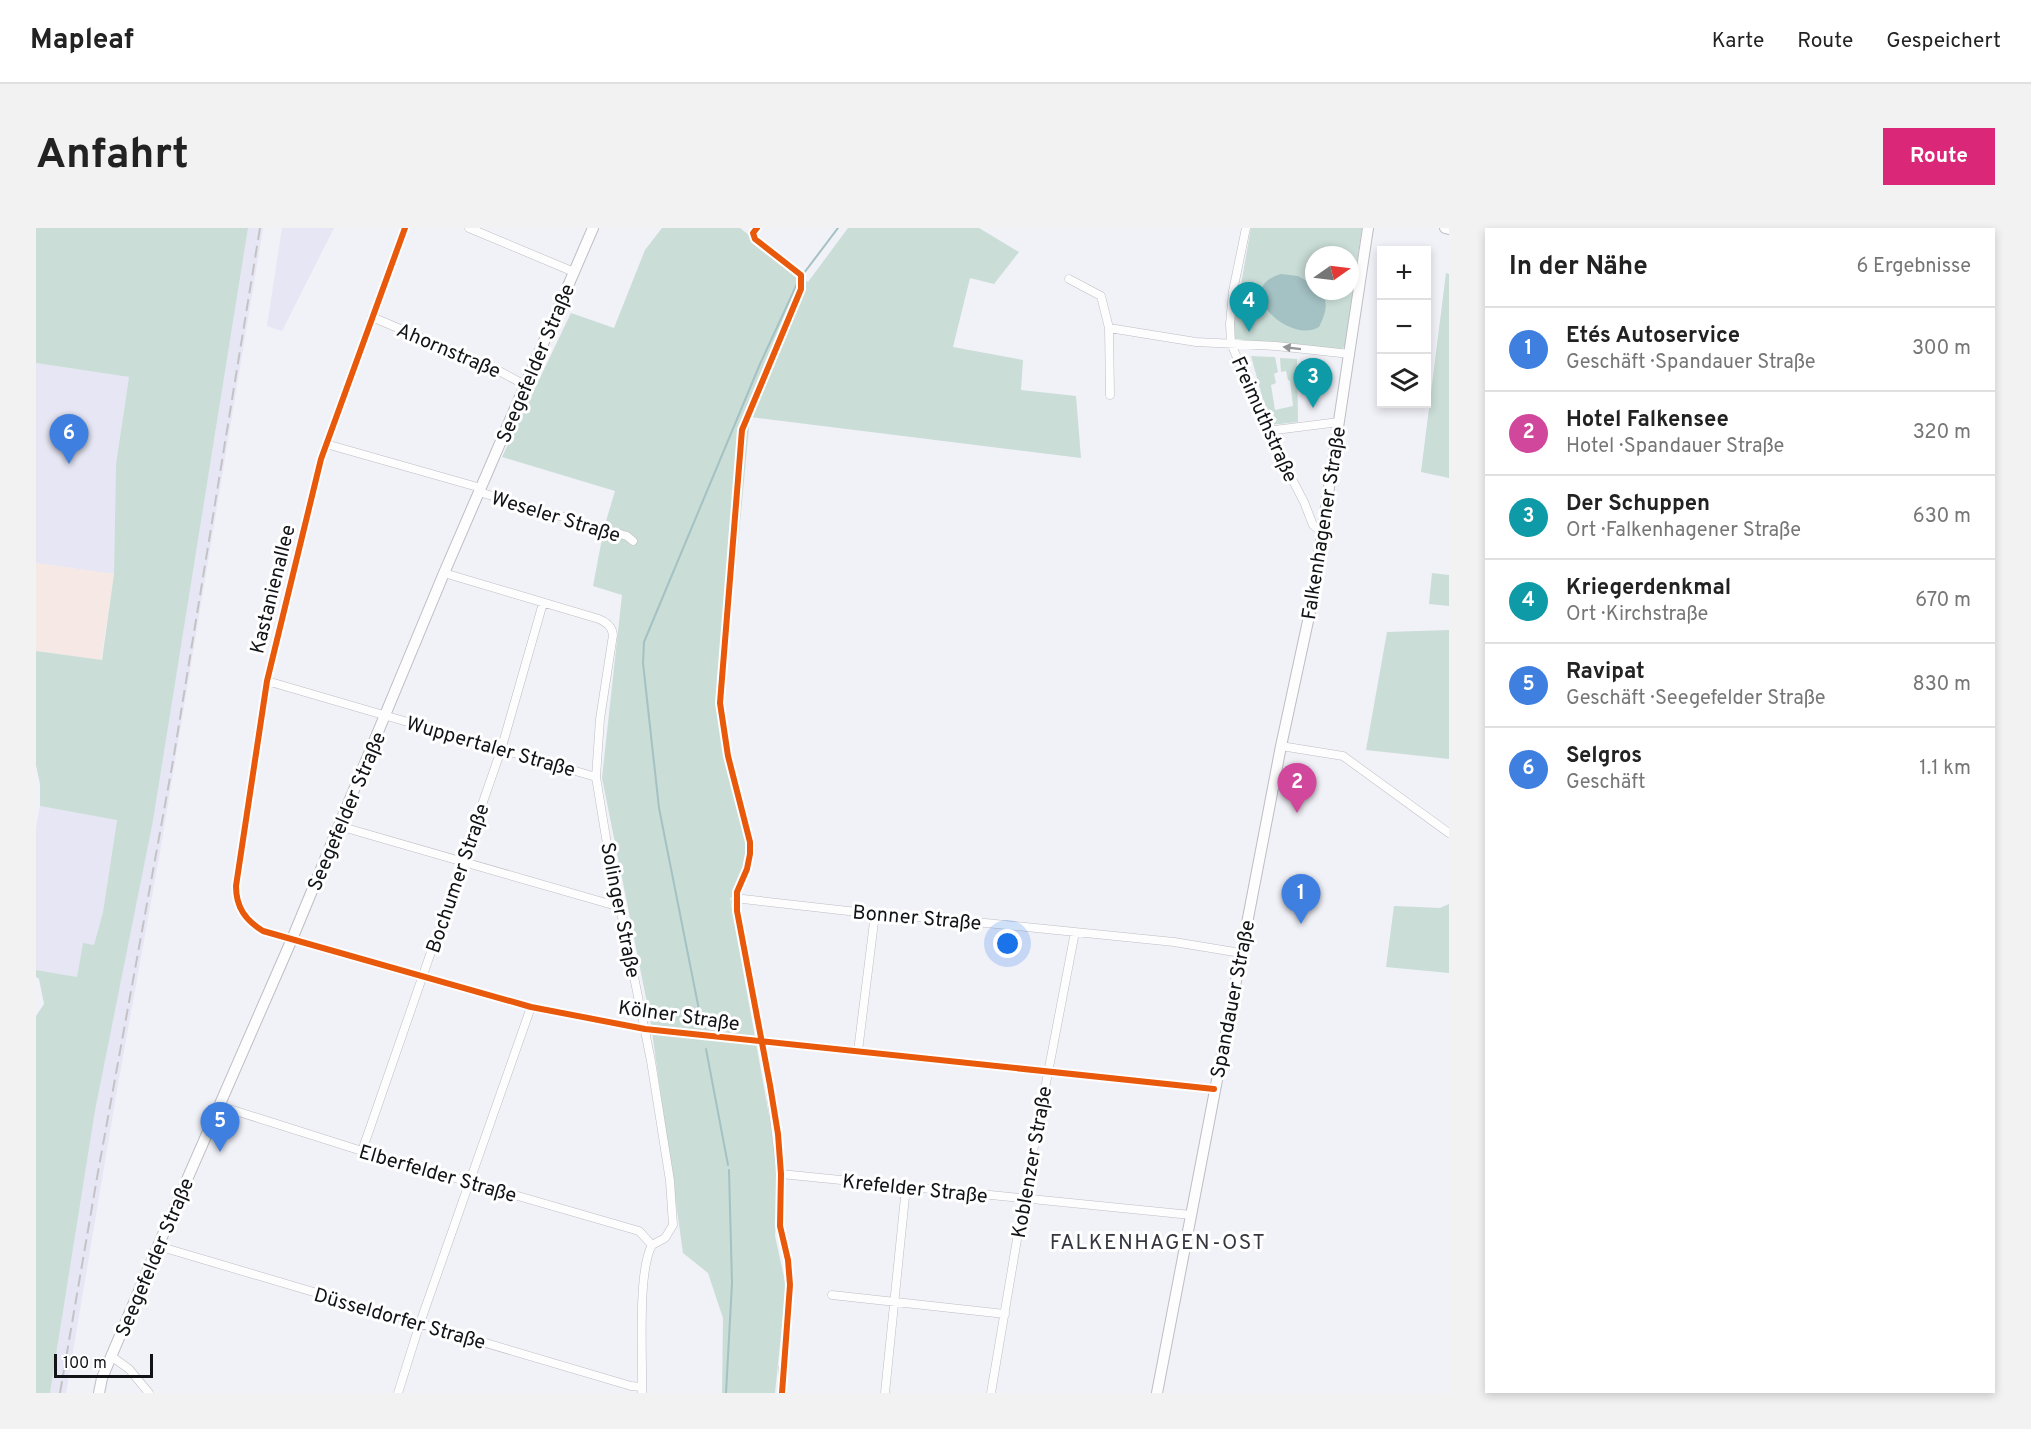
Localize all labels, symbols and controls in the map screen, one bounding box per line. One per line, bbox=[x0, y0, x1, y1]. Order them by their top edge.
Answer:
text: Mapleaf bbox=[30, 23, 134, 59]
text: Karte bbox=[1712, 28, 1764, 55]
text: Route bbox=[1797, 28, 1853, 55]
text: Gespeichert bbox=[1886, 28, 2001, 55]
button: Route bbox=[1883, 128, 1995, 185]
text: Anfahrt bbox=[36, 130, 189, 183]
north arrow bbox=[1305, 246, 1359, 300]
map controls bbox=[1377, 246, 1431, 408]
button: + bbox=[1377, 246, 1431, 300]
text: In der Nähe bbox=[1509, 251, 1648, 284]
text: 6 Ergebnisse bbox=[1856, 254, 1971, 280]
street label: Seegefelder Straße bbox=[492, 280, 582, 447]
pin: 4 bbox=[1230, 282, 1268, 332]
button: − bbox=[1377, 300, 1431, 354]
street label: Ahornstraße bbox=[392, 318, 504, 385]
text: Ete´s Autoservice bbox=[1566, 323, 1740, 350]
text: 1 bbox=[1525, 336, 1533, 362]
text: 300 m bbox=[1912, 336, 1971, 362]
one-way arrow bbox=[1282, 343, 1301, 353]
text: Geschäft · Spandauer Straße bbox=[1566, 350, 1816, 376]
street label: Freimuthstraße bbox=[1224, 353, 1303, 487]
button: layers bbox=[1377, 354, 1431, 408]
pin: 3 bbox=[1294, 358, 1332, 408]
text: Hotel Falkensee bbox=[1566, 407, 1729, 434]
pin: 6 bbox=[50, 414, 88, 464]
text: 2 bbox=[1522, 420, 1535, 446]
text: 320 m bbox=[1913, 420, 1971, 446]
street label: Falkenhagener Straße bbox=[1297, 425, 1353, 622]
text: Hotel · Spandauer Straße bbox=[1566, 434, 1784, 460]
street label: Weseler Straße bbox=[488, 486, 623, 550]
text: Der Schuppen bbox=[1566, 491, 1710, 518]
text: 3 bbox=[1523, 504, 1535, 530]
text: 630 m bbox=[1913, 504, 1971, 530]
text: Ort · Falkenhagener Straße bbox=[1566, 518, 1801, 544]
street label: Kastanienallee bbox=[245, 522, 303, 657]
text: Kriegerdenkmal bbox=[1566, 575, 1731, 602]
text: 4 bbox=[1522, 588, 1535, 614]
text: 670 m bbox=[1915, 588, 1971, 614]
text: Ort · Kirchstraße bbox=[1566, 602, 1708, 628]
text: Ravipat bbox=[1566, 659, 1645, 686]
text: 5 bbox=[1522, 672, 1535, 698]
text: 830 m bbox=[1912, 672, 1971, 698]
text: Geschäft · Seegefelder Straße bbox=[1566, 686, 1826, 712]
street label: Wuppertaler Straße bbox=[403, 711, 578, 785]
street label: Seegefelder Straße bbox=[303, 728, 393, 895]
text: Selgros bbox=[1566, 743, 1642, 770]
text: 6 bbox=[1522, 756, 1535, 782]
text: 1.1 km bbox=[1919, 756, 1971, 782]
pin: 2 bbox=[1278, 764, 1316, 813]
text: Geschäft bbox=[1566, 770, 1646, 796]
street label: Bochumer Straße bbox=[421, 800, 497, 957]
street label: Solinger Straße bbox=[593, 840, 645, 980]
pin: 1 bbox=[1282, 874, 1320, 924]
street label: Bonner Straße bbox=[851, 900, 982, 938]
street label: Spandauer Straße bbox=[1206, 918, 1262, 1081]
your location bbox=[993, 929, 1022, 958]
street label: Kölner Straße bbox=[616, 996, 741, 1038]
street label: Koblenzer Straße bbox=[1007, 1084, 1059, 1241]
pin: 5 bbox=[200, 1102, 240, 1152]
street label: Elberfelder Straße bbox=[356, 1140, 519, 1210]
street label: Krefelder Straße bbox=[841, 1169, 989, 1211]
street label: Seegefelder Straße bbox=[111, 1174, 201, 1341]
district label: FALKENHAGEN-OST bbox=[1050, 1230, 1266, 1257]
street label: Düsseldorfer Straße bbox=[311, 1283, 488, 1357]
scale bar bbox=[54, 1351, 153, 1378]
text: 100 m bbox=[63, 1354, 107, 1374]

